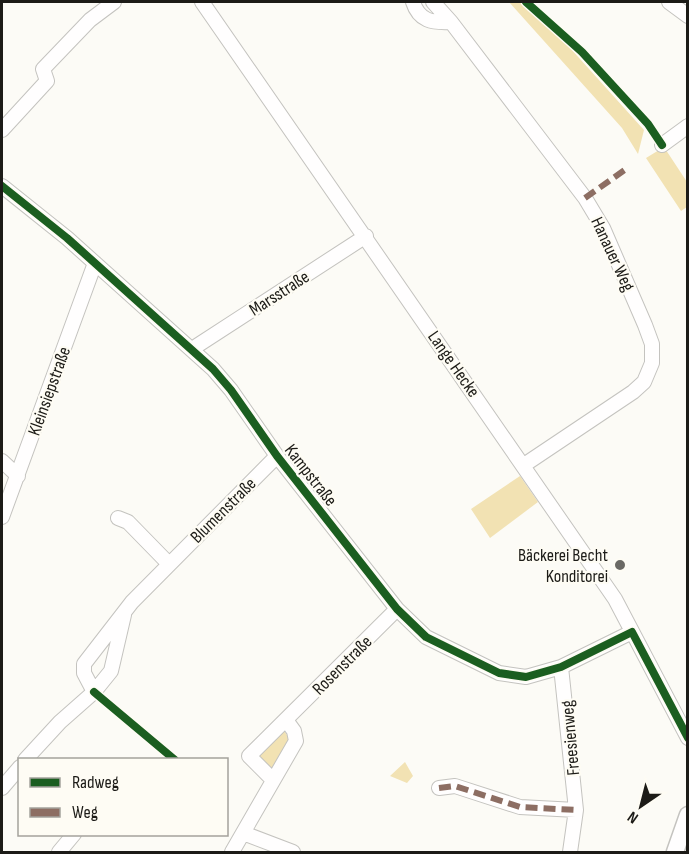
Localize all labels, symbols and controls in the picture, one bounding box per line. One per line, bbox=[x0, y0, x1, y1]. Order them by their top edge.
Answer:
street label: Hanauer Weg bbox=[586, 214, 639, 295]
street label: Marsstraße bbox=[245, 266, 313, 321]
street label: Lange Hecke bbox=[423, 327, 484, 401]
street label: Kleinsiepstraße bbox=[24, 344, 75, 438]
street label: Kampstraße bbox=[280, 440, 341, 510]
street label: Blumenstraße bbox=[186, 473, 260, 547]
place label: Bäckerei Becht Konditorei bbox=[518, 545, 609, 587]
marker: Bäckerei Becht Konditorei bbox=[613, 558, 627, 572]
street label: Rosenstraße bbox=[308, 631, 376, 699]
street label: Freesienweg bbox=[557, 700, 584, 776]
legend bbox=[18, 758, 228, 836]
text: Radweg bbox=[72, 772, 119, 793]
north arrow bbox=[611, 776, 671, 836]
text: Weg bbox=[72, 802, 98, 823]
text: N bbox=[624, 807, 642, 827]

